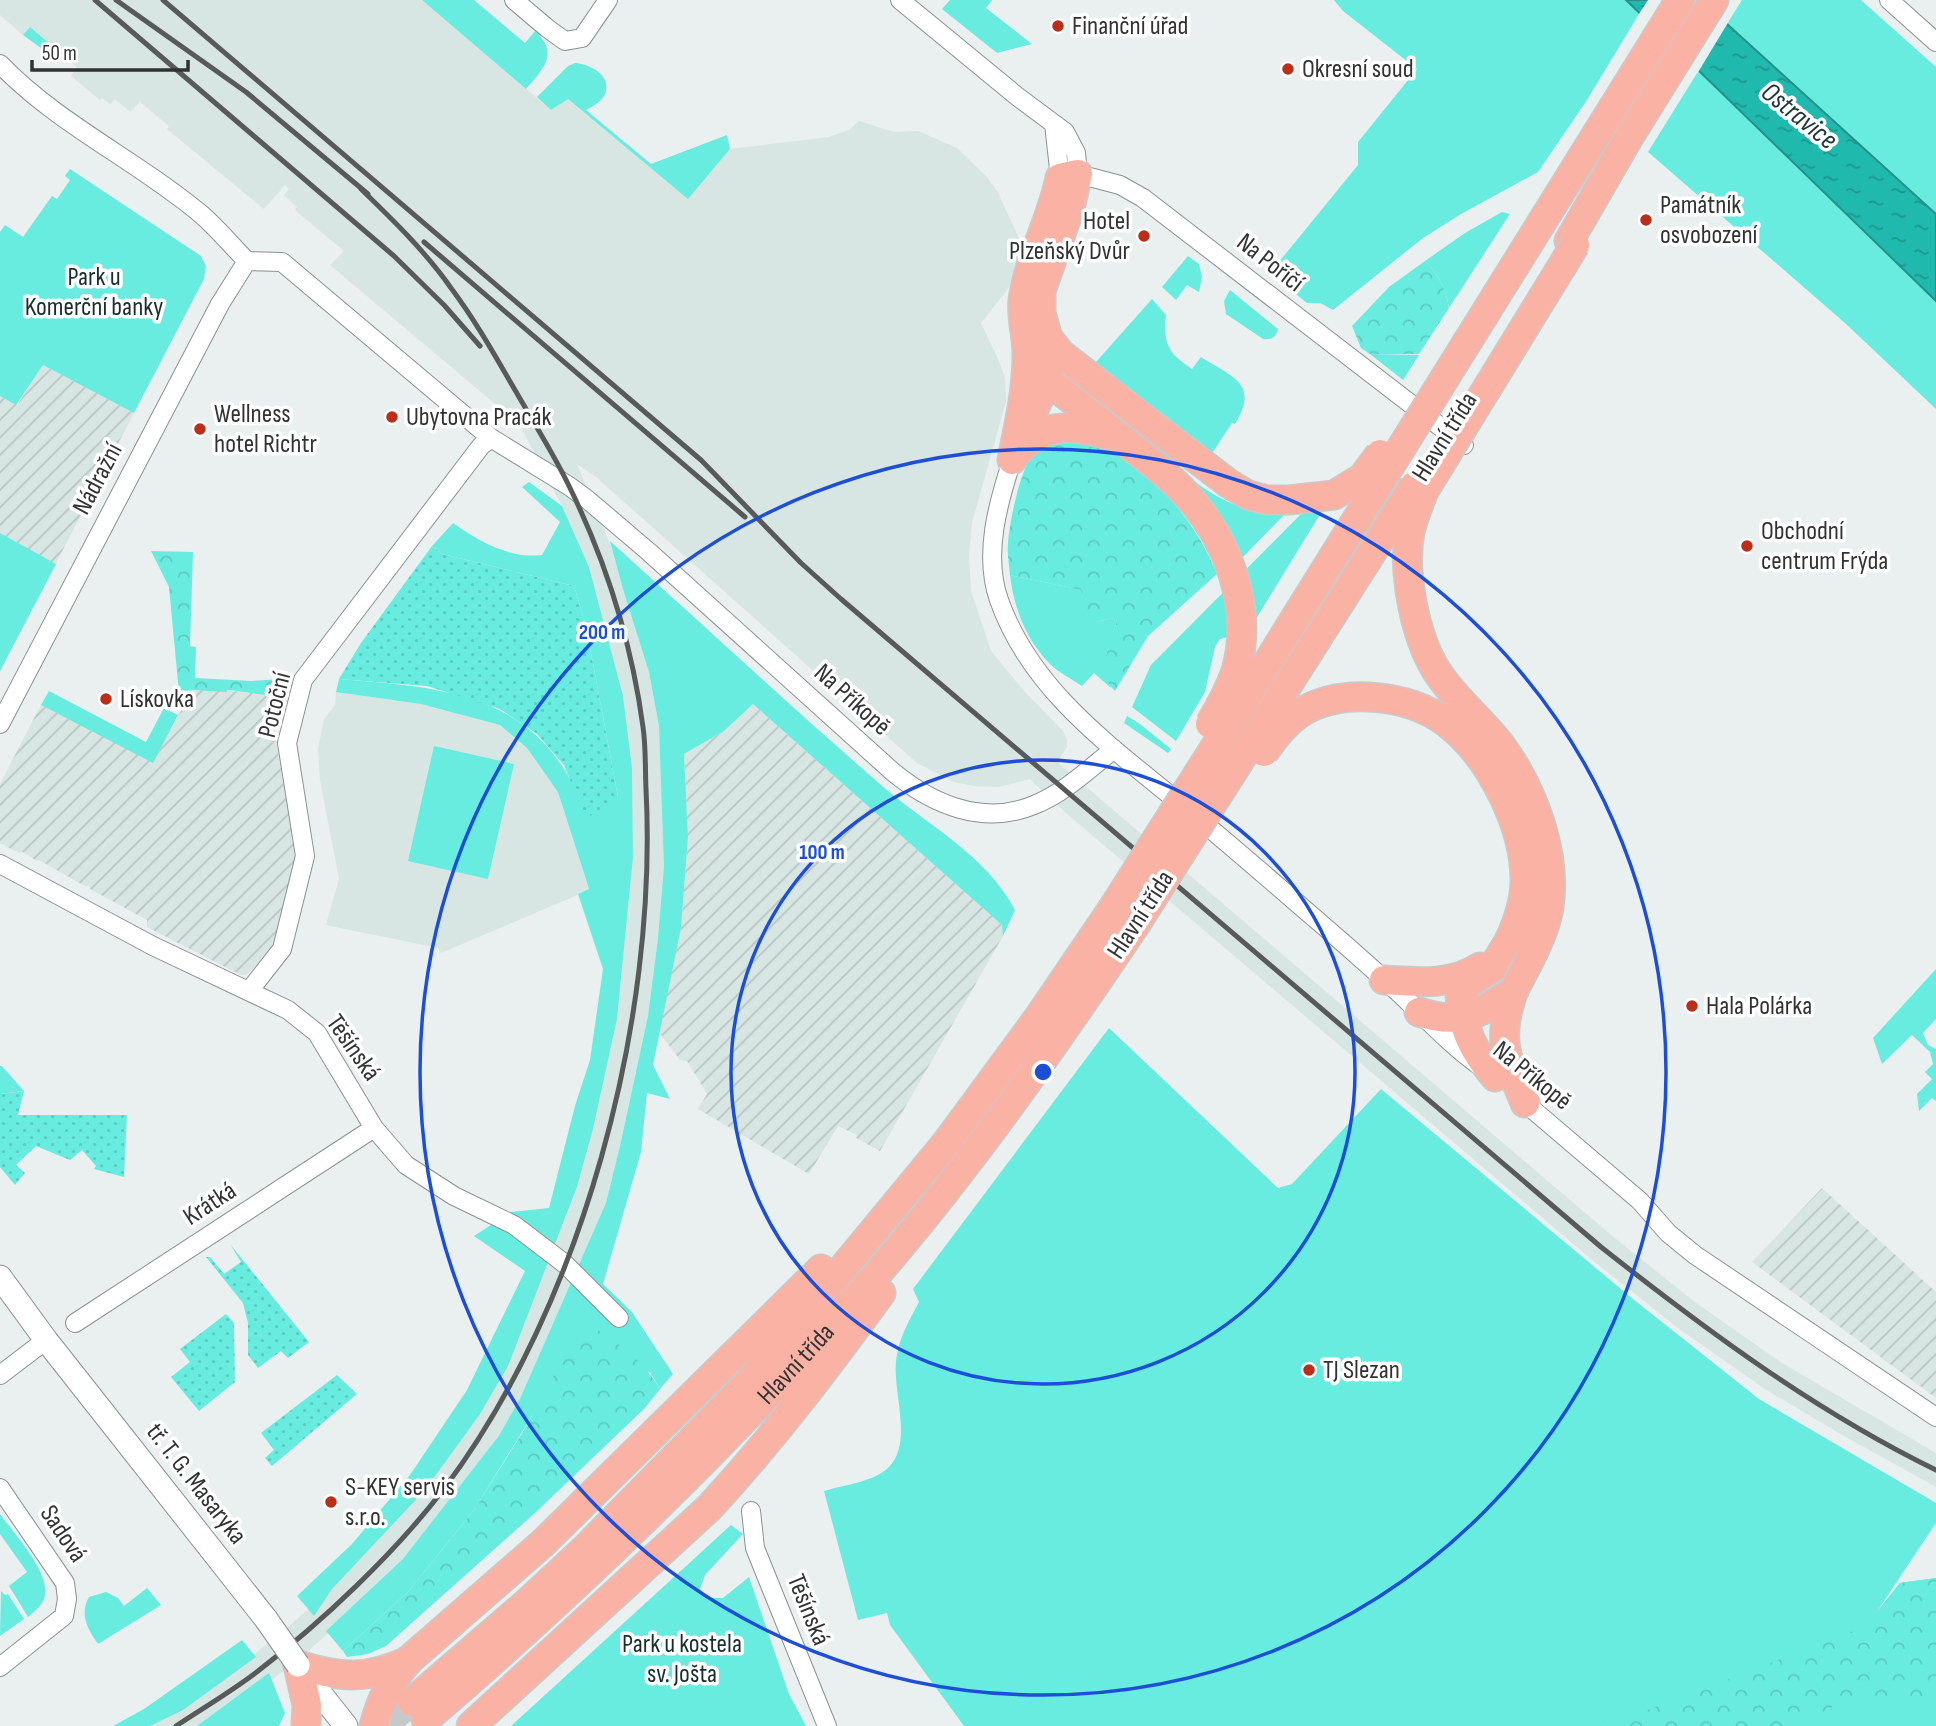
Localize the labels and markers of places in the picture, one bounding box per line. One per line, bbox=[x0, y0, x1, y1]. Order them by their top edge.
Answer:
place label: Finanční úřad bbox=[1072, 11, 1188, 42]
marker: Finanční úřad bbox=[1050, 18, 1066, 34]
place label: Okresní soud bbox=[1302, 54, 1414, 85]
marker: Okresní soud bbox=[1280, 61, 1296, 77]
place label: Památník osvobození bbox=[1660, 190, 1758, 251]
place label: Hotel Plzeňský Dvůr bbox=[1009, 206, 1131, 267]
marker: Památník osvobození bbox=[1638, 212, 1654, 228]
marker: Hotel Plzeňský Dvůr bbox=[1136, 228, 1152, 244]
place label: Wellness hotel Richtr bbox=[214, 399, 318, 460]
place label: Ubytovna Pracák bbox=[406, 402, 551, 433]
marker: Ubytovna Pracák bbox=[384, 409, 400, 425]
marker: Wellness hotel Richtr bbox=[192, 421, 208, 437]
place label: Obchodní centrum Frýda bbox=[1761, 516, 1888, 577]
marker: Obchodní centrum Frýda bbox=[1739, 538, 1755, 554]
place label: Lískovka bbox=[120, 684, 194, 715]
marker: Lískovka bbox=[98, 691, 114, 707]
place label: Hala Polárka bbox=[1706, 991, 1812, 1022]
marker: Hala Polárka bbox=[1684, 998, 1700, 1014]
centre of rings bbox=[1031, 1060, 1055, 1084]
place label: TJ Slezan bbox=[1323, 1355, 1400, 1386]
marker: TJ Slezan bbox=[1301, 1362, 1317, 1378]
place label: S-KEY servis s.r.o. bbox=[345, 1472, 455, 1533]
marker: S-KEY servis s.r.o. bbox=[323, 1494, 339, 1510]

